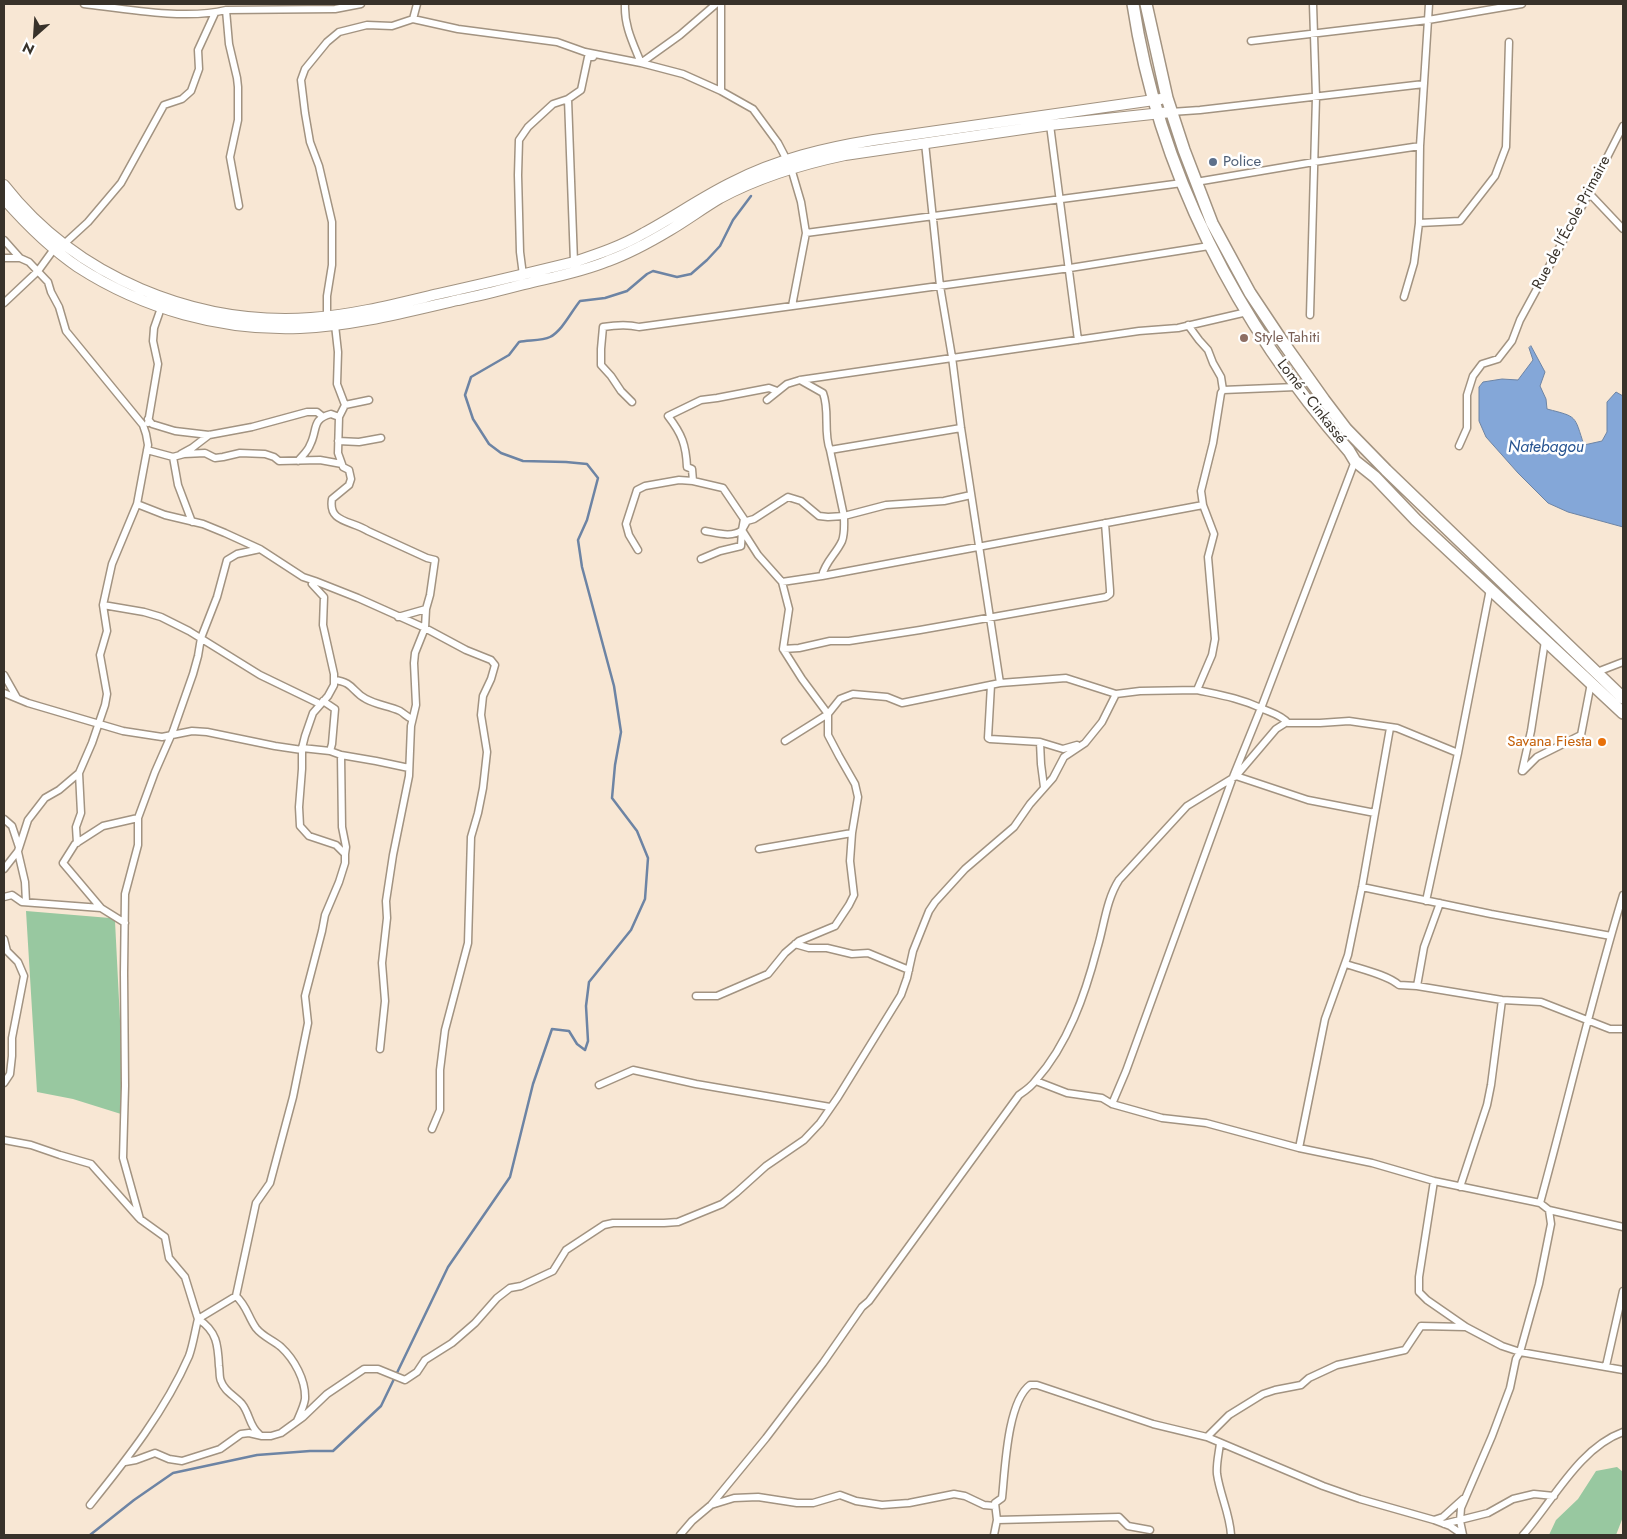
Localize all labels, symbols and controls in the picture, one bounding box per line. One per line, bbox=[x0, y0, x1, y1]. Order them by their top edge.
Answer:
north arrow bbox=[10, 10, 60, 60]
text: N bbox=[19, 37, 38, 60]
place label: Police bbox=[1223, 153, 1261, 171]
street label: Rue de l'École Primaire bbox=[1529, 153, 1615, 293]
marker: Police bbox=[1207, 156, 1219, 168]
place label: Style Tahiti bbox=[1254, 329, 1320, 347]
marker: Style Tahiti bbox=[1238, 332, 1250, 344]
street label: Lomé - Cinkassé bbox=[1272, 356, 1350, 448]
water label: Natebagou bbox=[1508, 438, 1584, 458]
place label: Savana Fiesta bbox=[1507, 733, 1592, 751]
marker: Savana Fiesta bbox=[1596, 736, 1608, 748]

